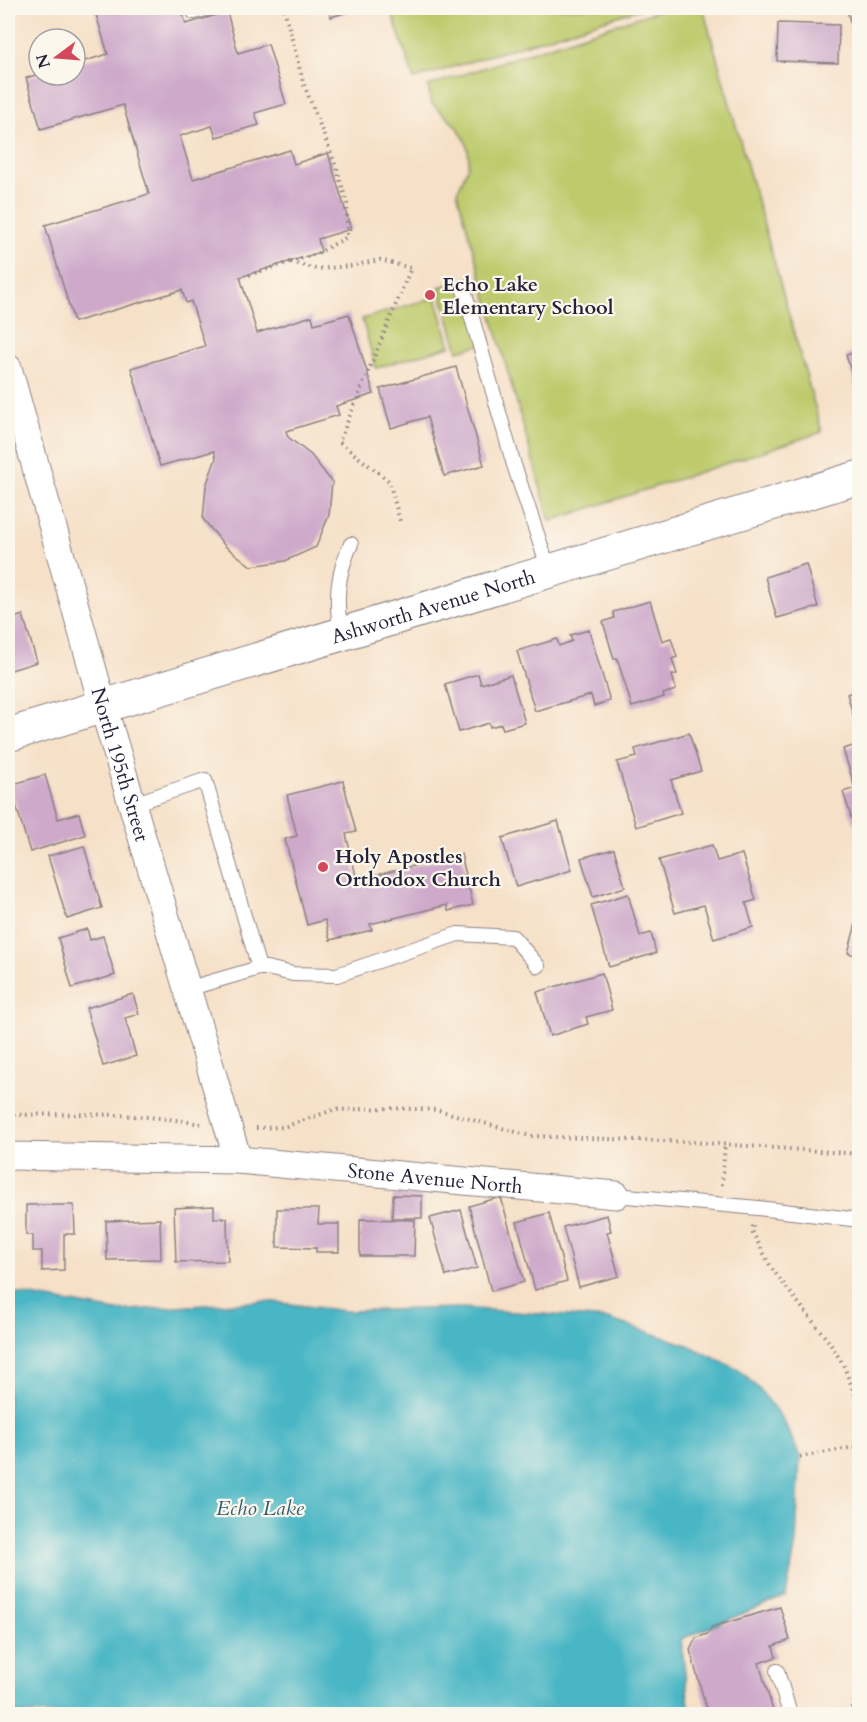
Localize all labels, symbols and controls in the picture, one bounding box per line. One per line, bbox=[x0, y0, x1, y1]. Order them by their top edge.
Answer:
north arrow bbox=[27, 27, 87, 87]
text: N bbox=[31, 51, 56, 71]
place label: Echo Lake Elementary School bbox=[442, 271, 614, 321]
marker: Echo Lake Elementary School bbox=[423, 288, 437, 302]
street label: Ashworth Avenue North bbox=[328, 563, 538, 650]
street label: North 195th Street bbox=[84, 684, 156, 845]
place label: Holy Apostles Orthodox Church bbox=[335, 843, 501, 893]
marker: Holy Apostles Orthodox Church bbox=[316, 860, 330, 874]
street label: Stone Avenue North bbox=[346, 1157, 524, 1200]
water label: Echo Lake bbox=[216, 1494, 305, 1523]

